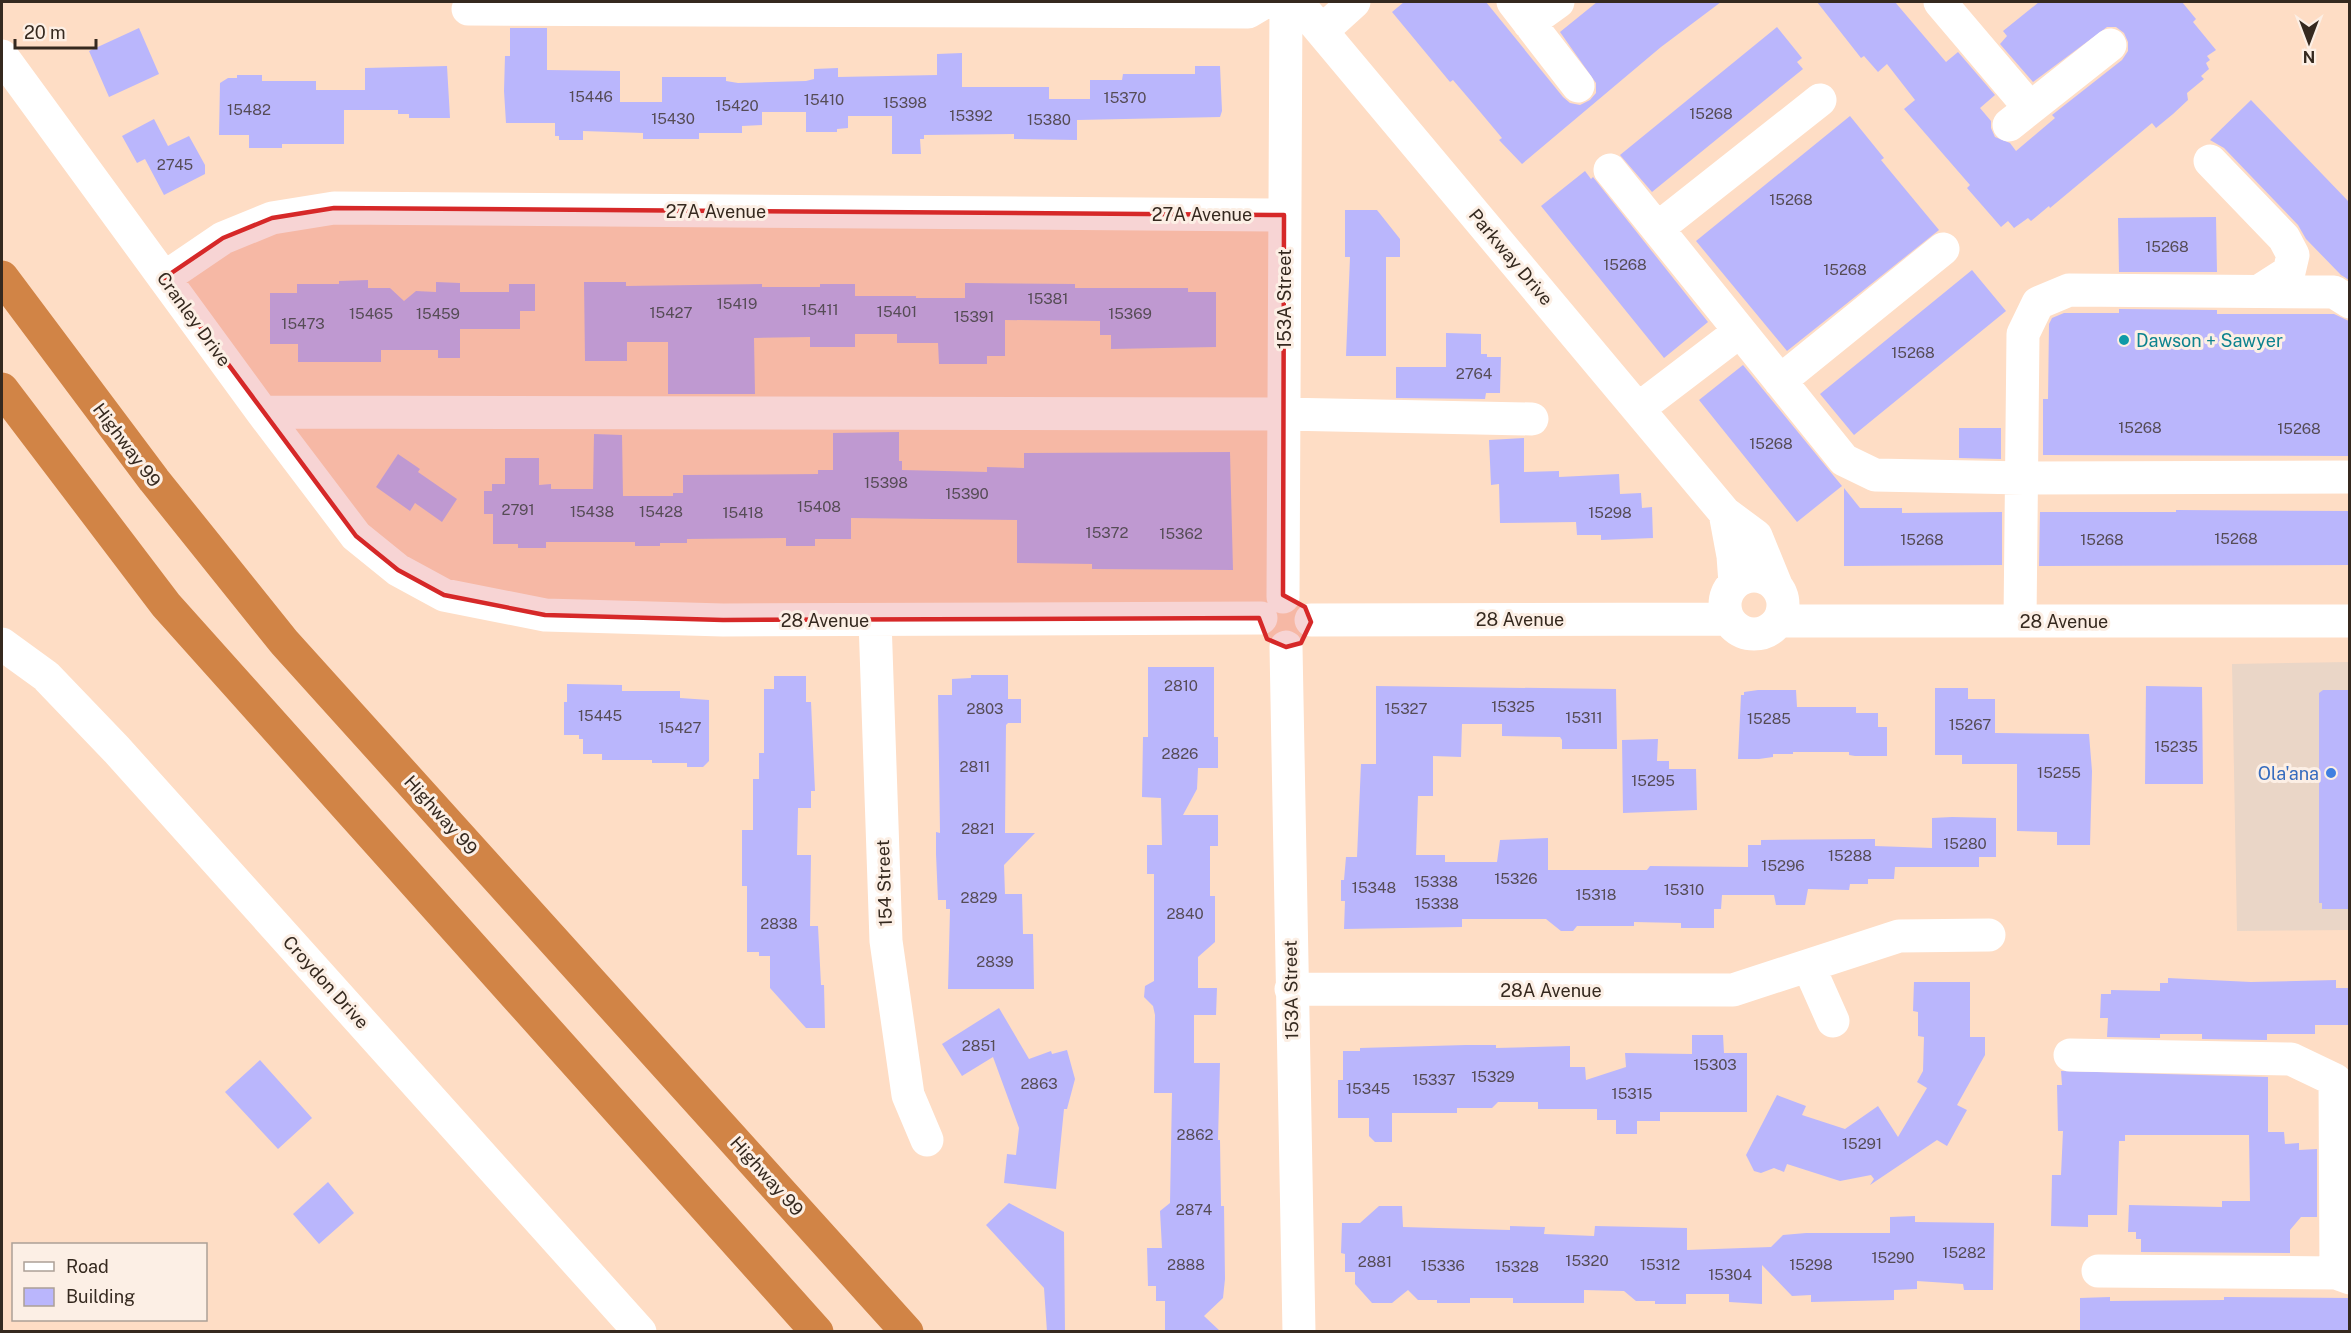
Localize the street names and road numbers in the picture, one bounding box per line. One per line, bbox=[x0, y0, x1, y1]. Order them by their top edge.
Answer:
street label: 27A Avenue bbox=[666, 201, 766, 222]
street label: 27A Avenue bbox=[1152, 204, 1252, 225]
street label: Parkway Drive bbox=[1465, 205, 1557, 309]
street label: 153A Street bbox=[1274, 249, 1295, 349]
street label: Cranley Drive bbox=[153, 268, 235, 370]
street label: Highway 99 bbox=[89, 399, 165, 491]
street label: 28 Avenue bbox=[1476, 609, 1564, 630]
street label: 28 Avenue bbox=[781, 610, 869, 631]
street label: 28 Avenue bbox=[2020, 611, 2108, 632]
street label: Highway 99 bbox=[400, 771, 482, 859]
street label: 154 Street bbox=[872, 839, 896, 927]
street label: Croydon Drive bbox=[279, 931, 373, 1033]
street label: 153A Street bbox=[1280, 940, 1302, 1040]
street label: 28A Avenue bbox=[1500, 980, 1602, 1001]
street label: Highway 99 bbox=[726, 1132, 808, 1220]

